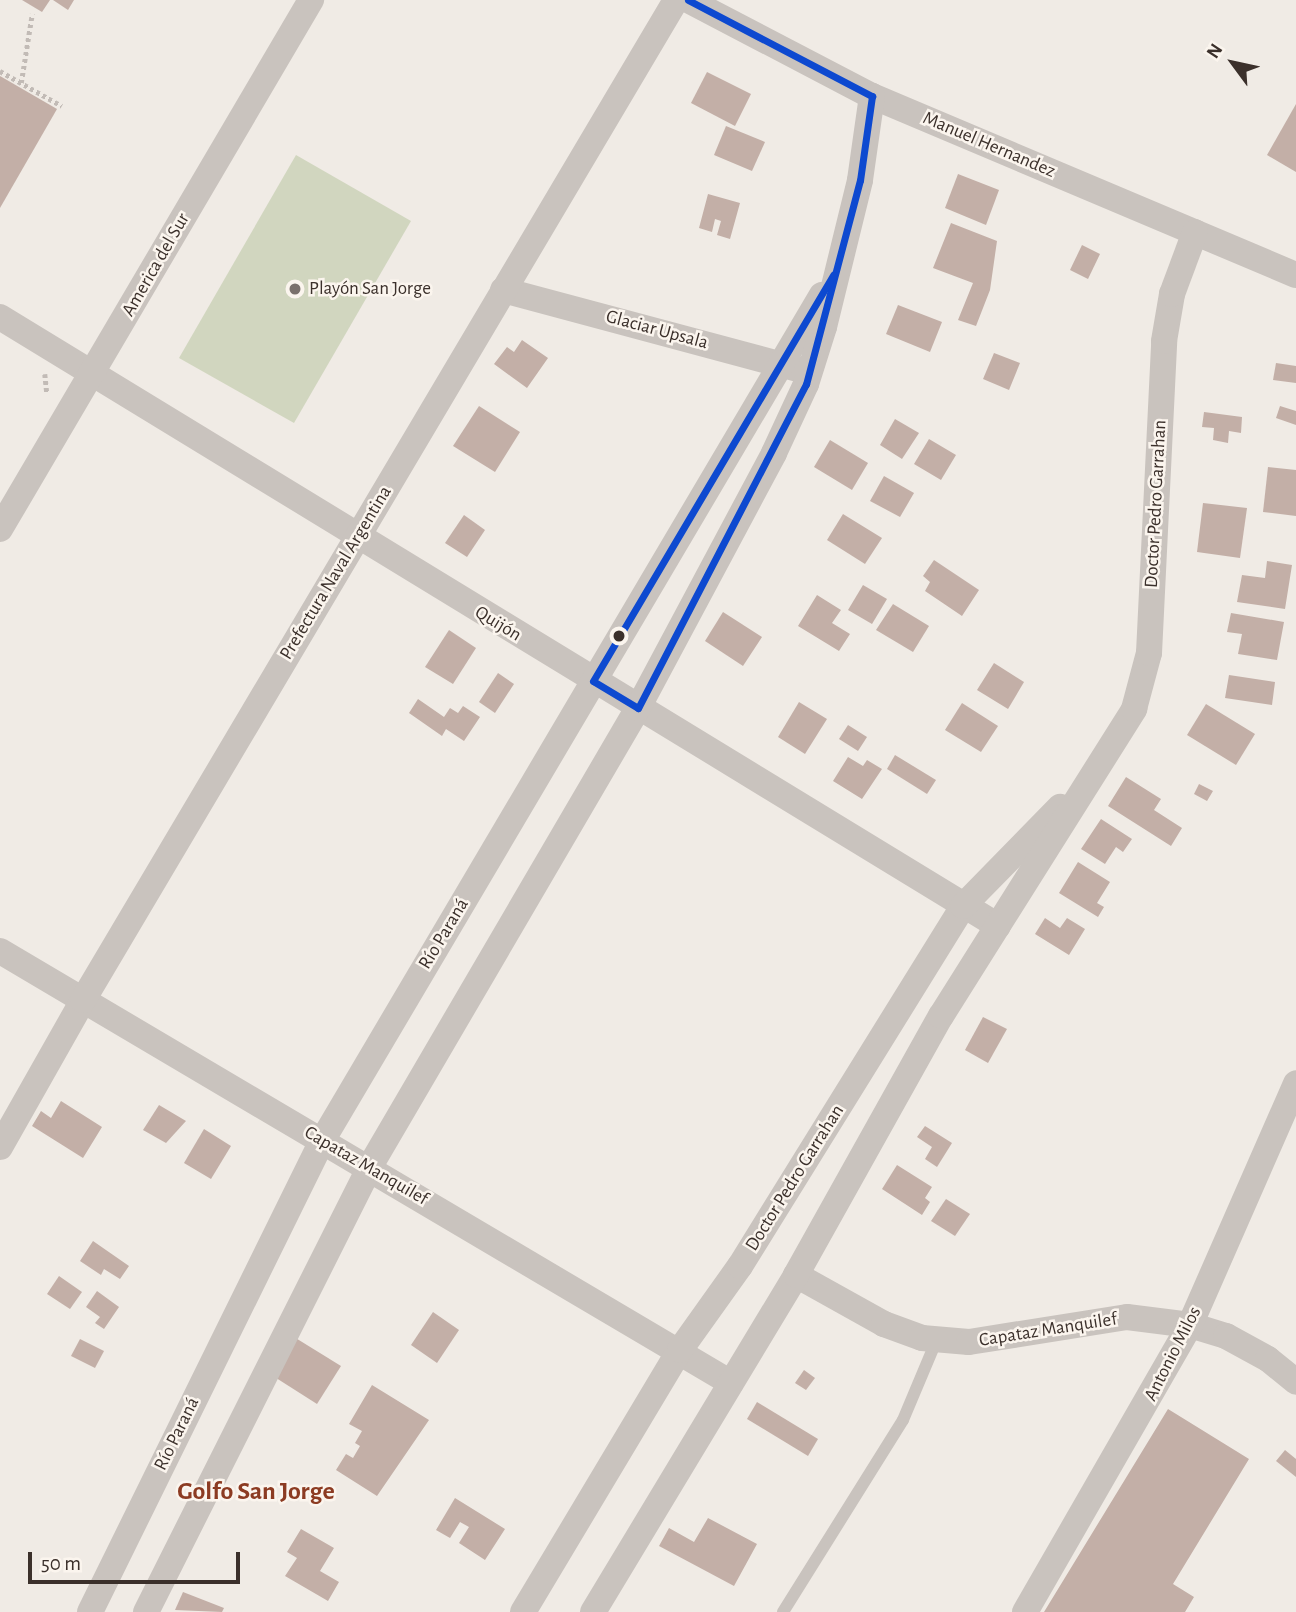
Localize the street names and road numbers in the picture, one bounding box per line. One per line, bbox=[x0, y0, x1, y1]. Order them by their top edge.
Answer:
street label: Manuel Hernandez bbox=[919, 107, 1059, 183]
street label: America del Sur bbox=[117, 209, 195, 321]
street label: Glaciar Upsala bbox=[603, 305, 711, 355]
street label: Doctor Pedro Garrahan bbox=[1140, 419, 1172, 589]
street label: Prefectura Naval Argentina bbox=[275, 482, 397, 664]
street label: Quijón bbox=[471, 601, 525, 647]
street label: Río Paraná bbox=[414, 894, 474, 974]
street label: Doctor Pedro Garrahan bbox=[741, 1101, 849, 1255]
street label: Capataz Manquilef bbox=[300, 1121, 432, 1211]
street label: Antonio Milos bbox=[1139, 1303, 1207, 1405]
street label: Capataz Manquilef bbox=[977, 1308, 1119, 1352]
street label: Río Paraná bbox=[150, 1394, 204, 1474]

